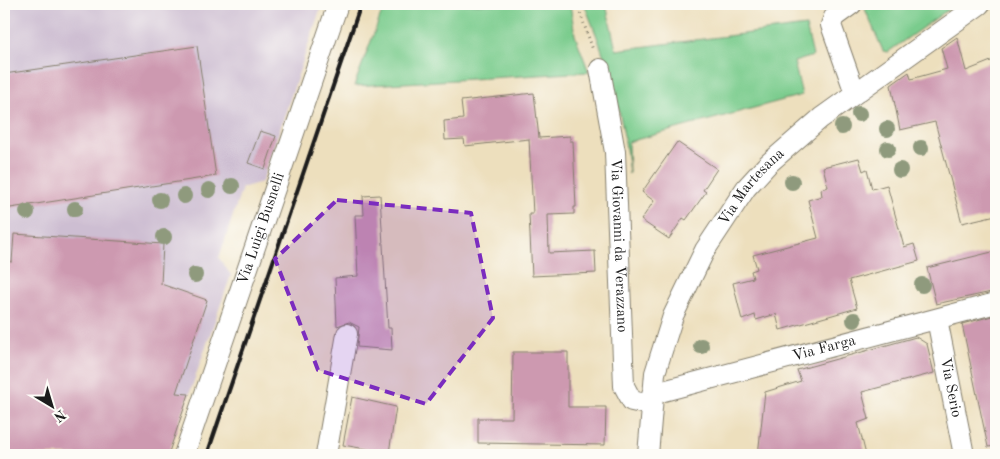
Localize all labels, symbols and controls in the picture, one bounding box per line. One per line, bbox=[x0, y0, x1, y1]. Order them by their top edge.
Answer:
street label: Via Martesana bbox=[716, 146, 788, 228]
street label: Via Giovanni da Verazzano bbox=[608, 158, 629, 333]
street label: Via Luigi Busnelli bbox=[235, 171, 287, 287]
street label: Via Farga bbox=[791, 333, 858, 364]
street label: Via Serio bbox=[937, 357, 964, 419]
north arrow bbox=[28, 382, 78, 432]
text: N bbox=[51, 407, 68, 424]

